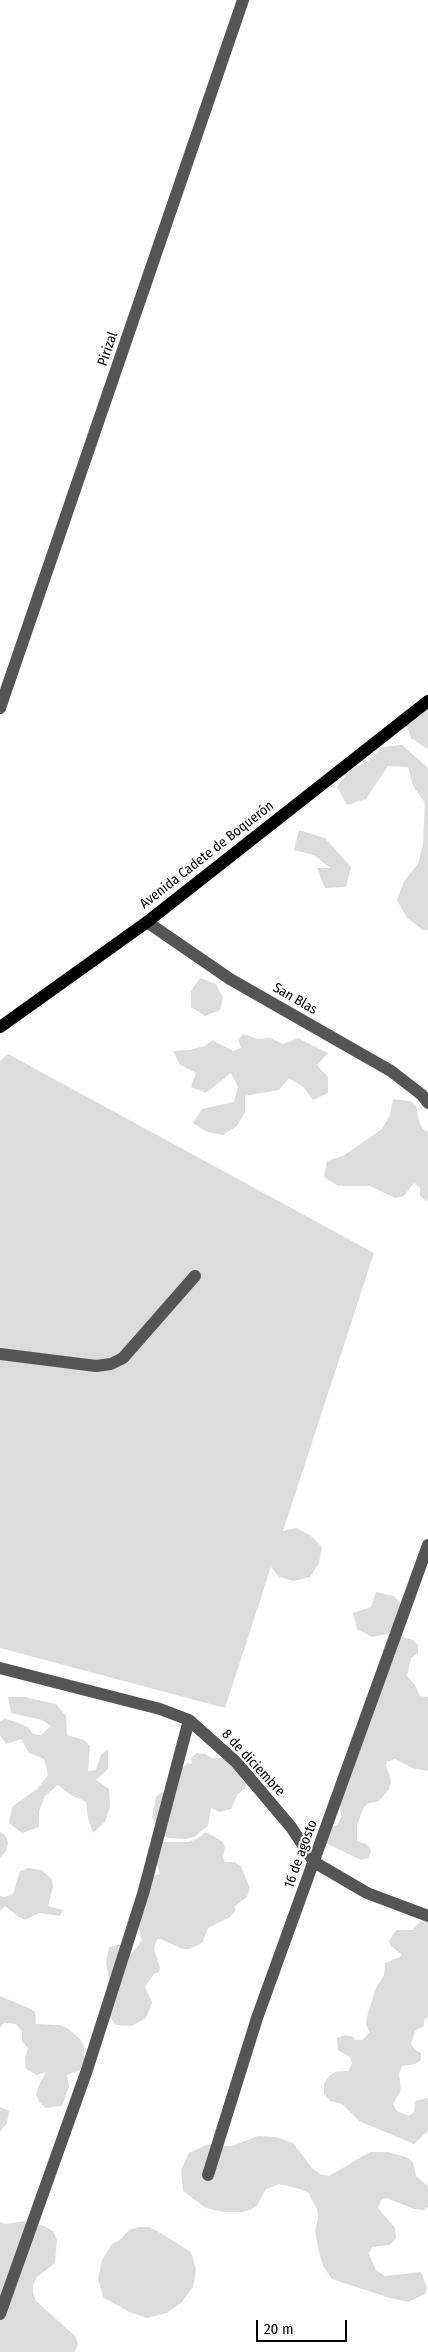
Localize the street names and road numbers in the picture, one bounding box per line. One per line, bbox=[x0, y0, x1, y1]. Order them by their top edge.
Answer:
street label: Pirizal bbox=[94, 330, 122, 368]
street label: Avenida Cadete de Boquerón bbox=[137, 797, 277, 913]
street label: San Blas bbox=[270, 980, 320, 1018]
street label: 8 de diciembre bbox=[218, 1726, 288, 1800]
street label: 16 de agosto bbox=[281, 1818, 321, 1890]

